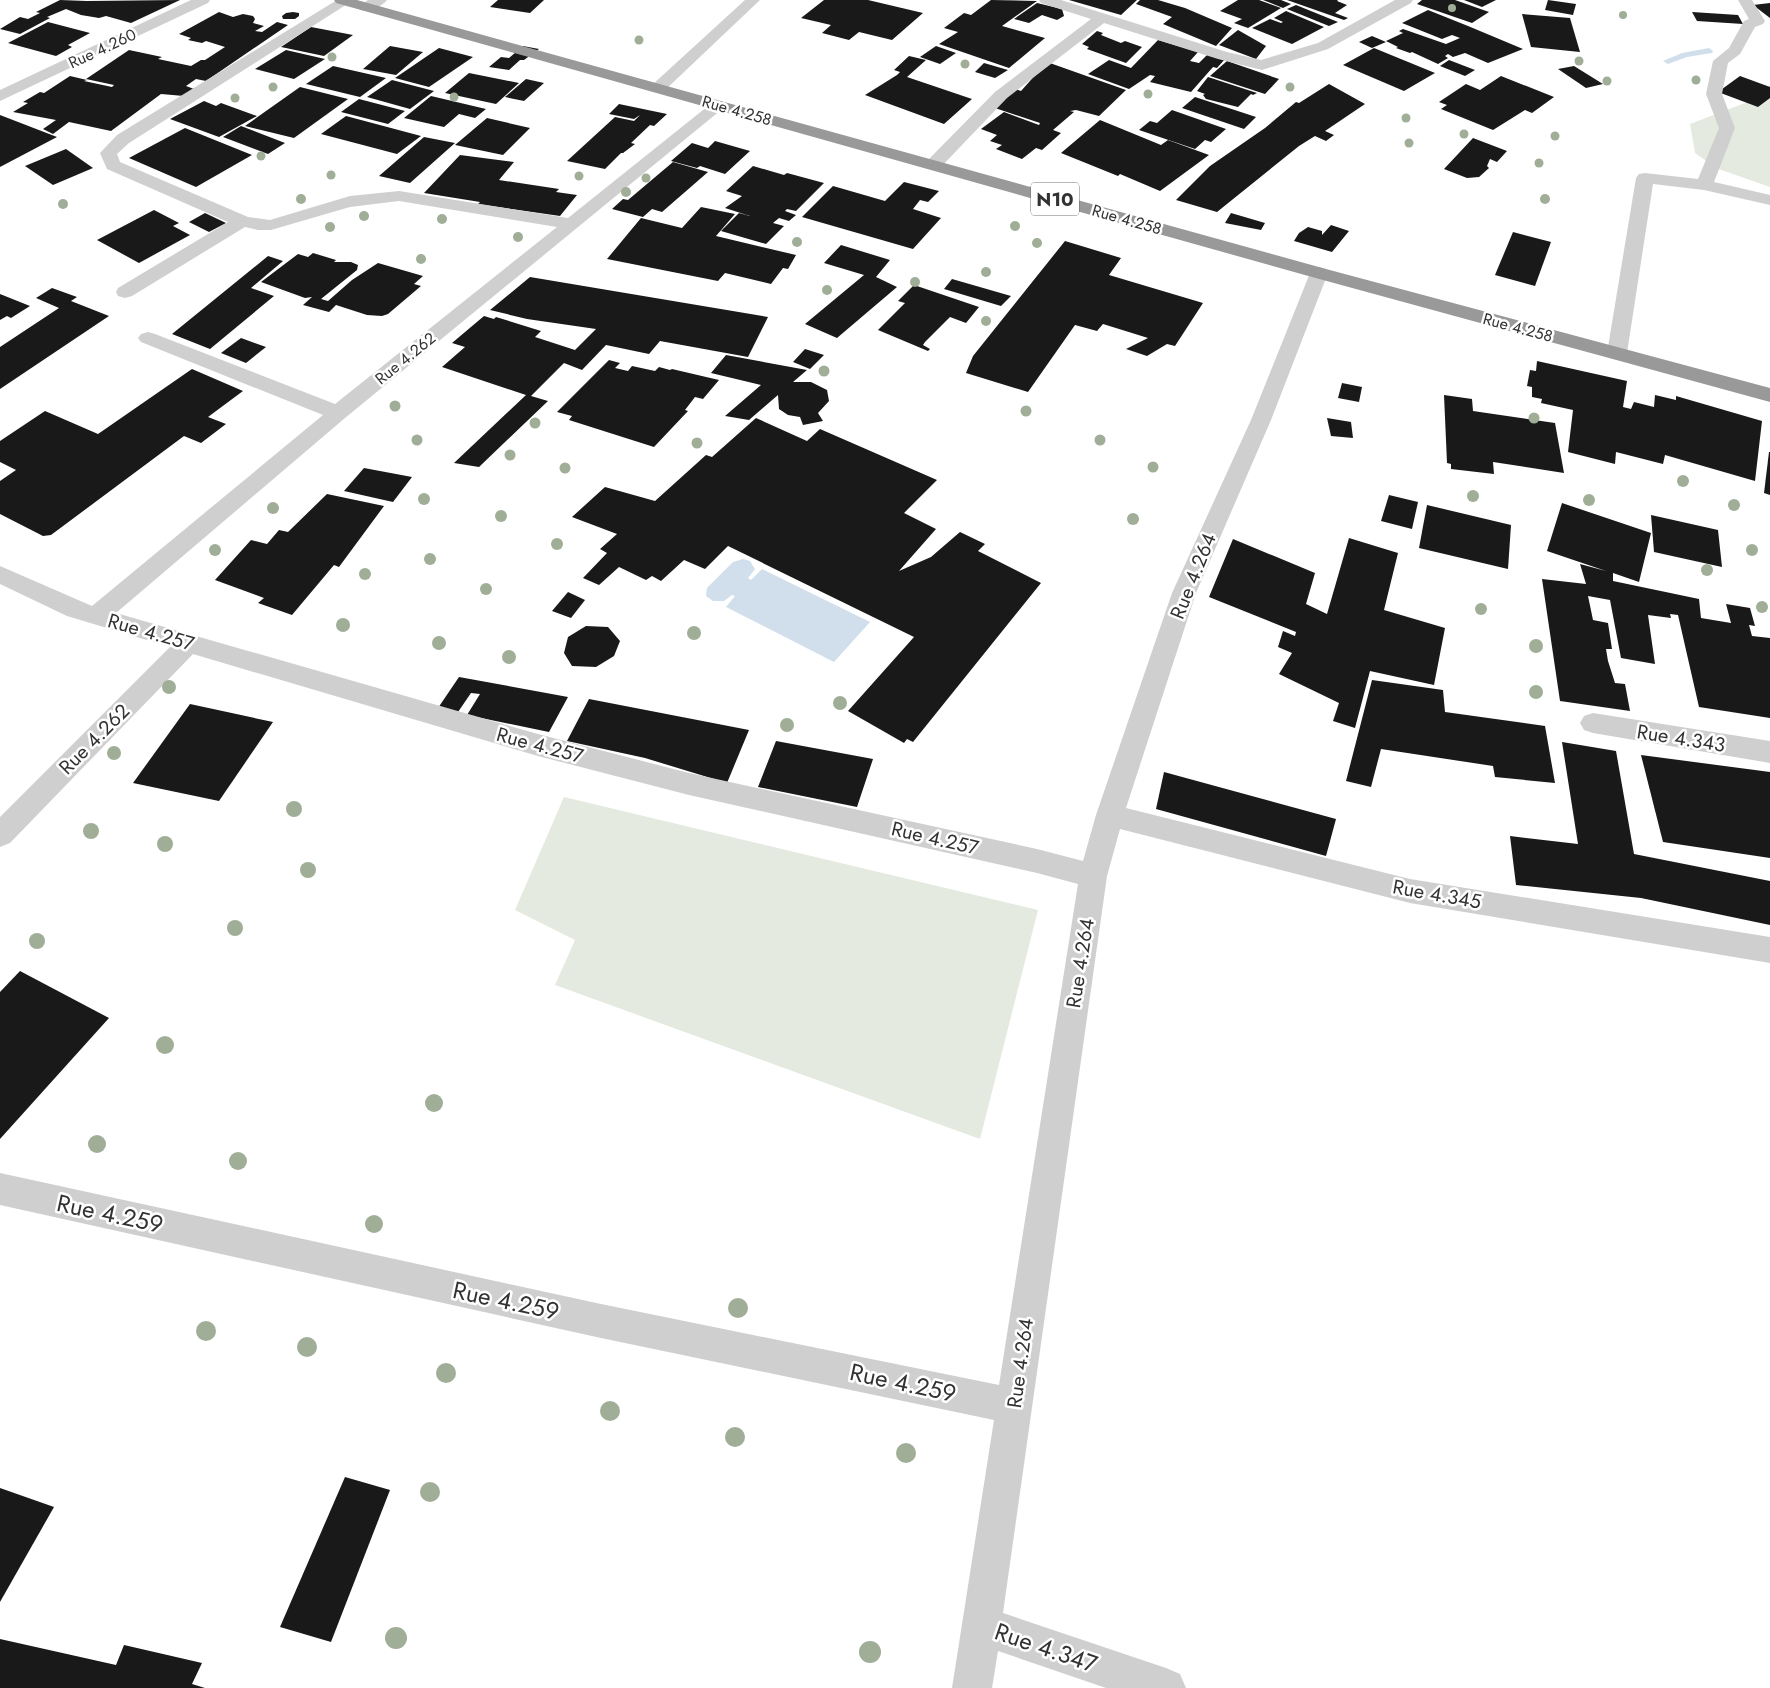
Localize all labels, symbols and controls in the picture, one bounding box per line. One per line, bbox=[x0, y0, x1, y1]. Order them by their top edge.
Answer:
street label: Rue 4.260 bbox=[65, 23, 140, 74]
street label: Rue 4.258 bbox=[699, 90, 774, 131]
road number: N10 bbox=[1031, 182, 1079, 215]
street label: Rue 4.258 bbox=[1089, 199, 1164, 240]
street label: Rue 4.258 bbox=[1480, 307, 1555, 348]
street label: Rue 4.262 bbox=[370, 327, 441, 390]
street label: Rue 4.264 bbox=[1163, 529, 1224, 623]
street label: Rue 4.257 bbox=[104, 606, 198, 659]
street label: Rue 4.262 bbox=[52, 697, 136, 781]
street label: Rue 4.343 bbox=[1635, 717, 1727, 760]
street label: Rue 4.257 bbox=[493, 720, 587, 771]
street label: Rue 4.257 bbox=[888, 814, 982, 863]
street label: Rue 4.345 bbox=[1390, 872, 1484, 917]
street label: Rue 4.264 bbox=[1059, 916, 1102, 1010]
street label: Rue 4.259 bbox=[54, 1185, 166, 1242]
street label: Rue 4.259 bbox=[450, 1272, 562, 1329]
street label: Rue 4.264 bbox=[1000, 1316, 1041, 1410]
street label: Rue 4.259 bbox=[847, 1354, 959, 1411]
street label: Rue 4.347 bbox=[990, 1614, 1103, 1682]

